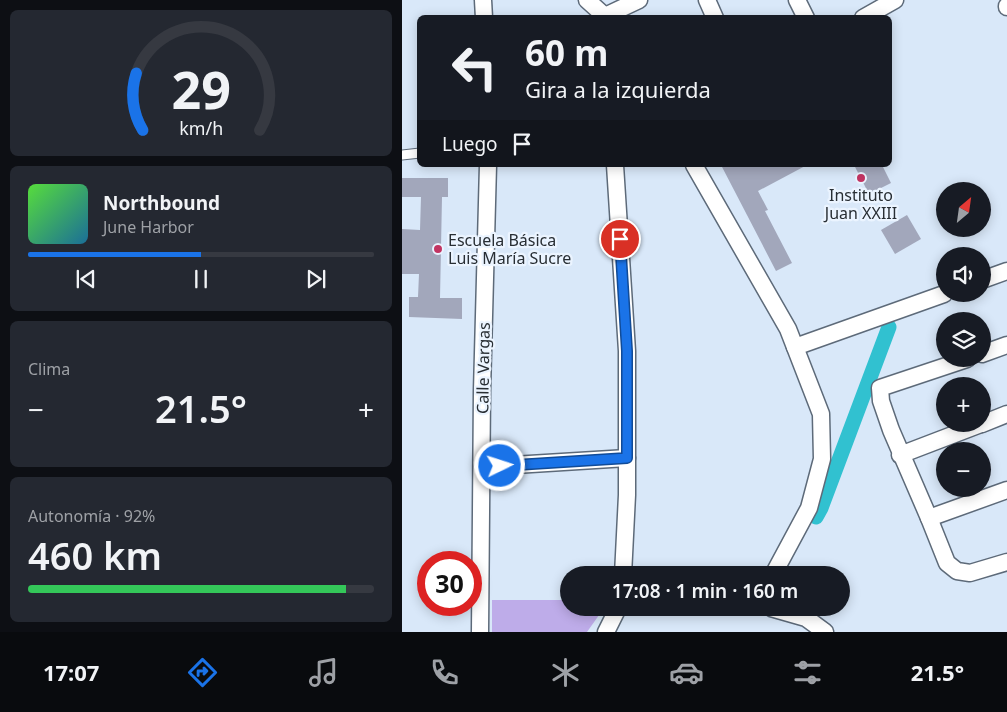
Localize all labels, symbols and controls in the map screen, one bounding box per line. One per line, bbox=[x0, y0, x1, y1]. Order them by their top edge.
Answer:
text: 60 m bbox=[525, 29, 608, 76]
icon: left bbox=[442, 35, 507, 100]
text: 29 bbox=[171, 53, 231, 124]
text: Gira a la izquierda bbox=[525, 74, 711, 104]
text: km/h bbox=[179, 116, 223, 140]
icon: arrive bbox=[508, 130, 536, 158]
text: Luego bbox=[442, 131, 498, 157]
marker: Instituto Juan XXIII bbox=[855, 172, 867, 184]
north arrow bbox=[936, 182, 991, 238]
map controls bbox=[936, 182, 991, 497]
place label: Instituto Juan XXIII bbox=[823, 184, 897, 224]
text: Northbound bbox=[103, 190, 220, 216]
text: June Harbor bbox=[103, 216, 194, 238]
pin bbox=[599, 218, 641, 260]
icon: arrive bbox=[606, 225, 634, 253]
place label: Escuela Básica Luis María Sucre bbox=[448, 229, 571, 269]
marker: Escuela Básica Luis María Sucre bbox=[432, 243, 444, 255]
button: sound bbox=[936, 247, 991, 302]
icon: previous bbox=[72, 265, 100, 293]
icon: pause bbox=[187, 265, 215, 293]
icon: next bbox=[302, 265, 330, 293]
button: layers bbox=[936, 312, 991, 367]
street label: Calle Vargas bbox=[471, 322, 495, 414]
text: Clima bbox=[28, 358, 70, 380]
button: + bbox=[936, 377, 991, 432]
text: 21.5° bbox=[155, 382, 247, 434]
text: − bbox=[28, 390, 44, 428]
text: + bbox=[358, 390, 374, 428]
position arrow bbox=[473, 439, 525, 491]
button: − bbox=[936, 442, 991, 497]
text: Autonomía · 92% bbox=[28, 505, 155, 527]
text: 460 km bbox=[28, 529, 162, 581]
speed limit sign: 30 bbox=[417, 551, 482, 616]
text: 17:08 · 1 min · 160 m bbox=[612, 578, 798, 604]
icon: directions bbox=[185, 655, 220, 690]
icon: music bbox=[306, 655, 341, 690]
icon: phone bbox=[427, 655, 462, 690]
icon: climate bbox=[548, 655, 583, 690]
icon: car bbox=[669, 655, 704, 690]
icon: filters bbox=[790, 655, 825, 690]
text: 17:07 bbox=[43, 657, 99, 687]
text: 21.5° bbox=[911, 657, 964, 687]

